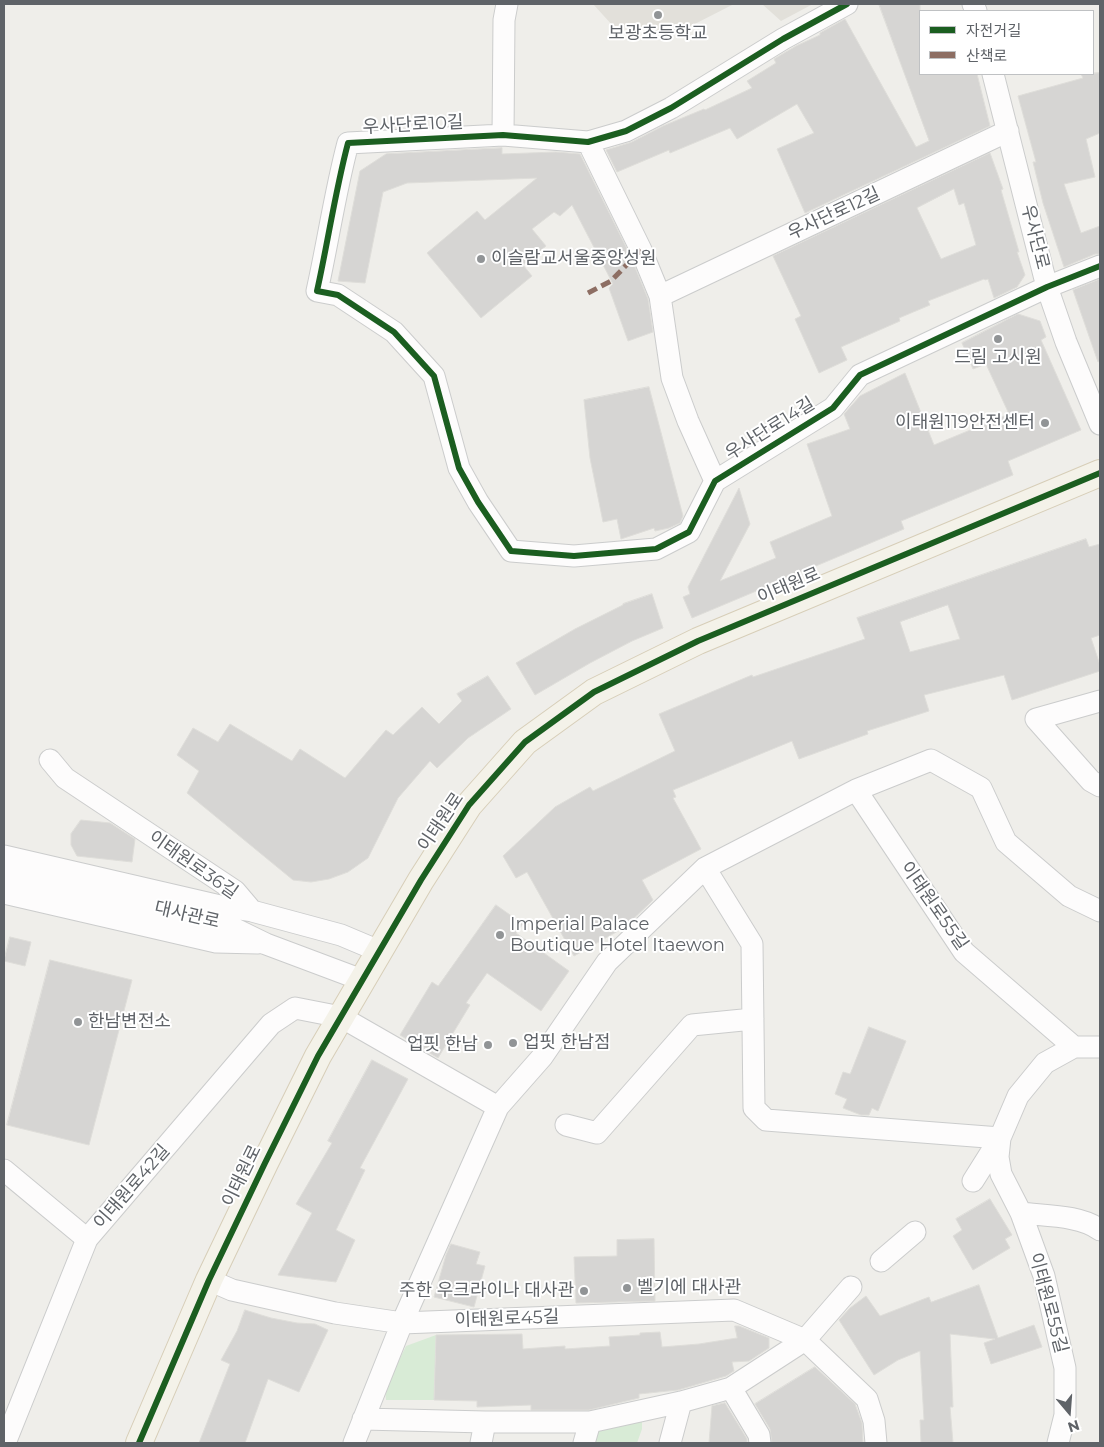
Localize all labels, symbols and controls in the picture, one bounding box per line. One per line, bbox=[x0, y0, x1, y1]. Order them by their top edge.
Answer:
marker: 보광초등학교 bbox=[652, 9, 664, 21]
legend bbox=[919, 10, 1094, 75]
text: 자전거길 bbox=[966, 21, 1021, 40]
place label: 보광초등학교 bbox=[608, 23, 708, 45]
text: 산책로 bbox=[966, 46, 1007, 65]
street label: 우사단로10길 bbox=[362, 112, 464, 138]
street label: 우사단로12길 bbox=[784, 183, 884, 245]
street label: 우사단로 bbox=[1017, 202, 1053, 272]
place label: 이슬람교서울중앙성원 bbox=[491, 248, 657, 270]
marker: 이슬람교서울중앙성원 bbox=[475, 253, 487, 265]
marker: 드림 고시원 bbox=[992, 333, 1004, 345]
place label: 드림 고시원 bbox=[954, 347, 1042, 369]
street label: 우사단로14길 bbox=[721, 393, 819, 465]
place label: 이태원119안전센터 bbox=[895, 412, 1035, 434]
marker: 이태원119안전센터 bbox=[1039, 417, 1051, 429]
street label: 이태원로 bbox=[754, 563, 824, 609]
street label: 이태원로 bbox=[414, 789, 468, 855]
street label: 이태원로36길 bbox=[144, 826, 242, 904]
street label: 이태원로55길 bbox=[896, 858, 972, 954]
street label: 대사관로 bbox=[152, 897, 222, 933]
place label: Imperial Palace Boutique Hotel Itaewon bbox=[510, 914, 725, 956]
marker: Imperial Palace Boutique Hotel Itaewon bbox=[494, 929, 506, 941]
place label: 한남변전소 bbox=[88, 1011, 171, 1033]
marker: 한남변전소 bbox=[72, 1016, 84, 1028]
place label: 업핏 한남점 bbox=[523, 1032, 611, 1054]
place label: 업핏 한남 bbox=[407, 1034, 478, 1056]
marker: 업핏 한남점 bbox=[507, 1037, 519, 1049]
marker: 업핏 한남 bbox=[482, 1039, 494, 1051]
street label: 이태원로42길 bbox=[89, 1140, 175, 1234]
street label: 이태원로 bbox=[218, 1141, 266, 1211]
street label: 이태원로55길 bbox=[1024, 1250, 1072, 1356]
place label: 벨기에 대사관 bbox=[637, 1277, 741, 1299]
place label: 주한 우크라이나 대사관 bbox=[399, 1280, 574, 1302]
marker: 벨기에 대사관 bbox=[621, 1282, 633, 1294]
marker: 주한 우크라이나 대사관 bbox=[578, 1285, 590, 1297]
street label: 이태원로45길 bbox=[454, 1306, 560, 1332]
north arrow bbox=[1044, 1387, 1094, 1437]
text: N bbox=[1065, 1416, 1082, 1437]

